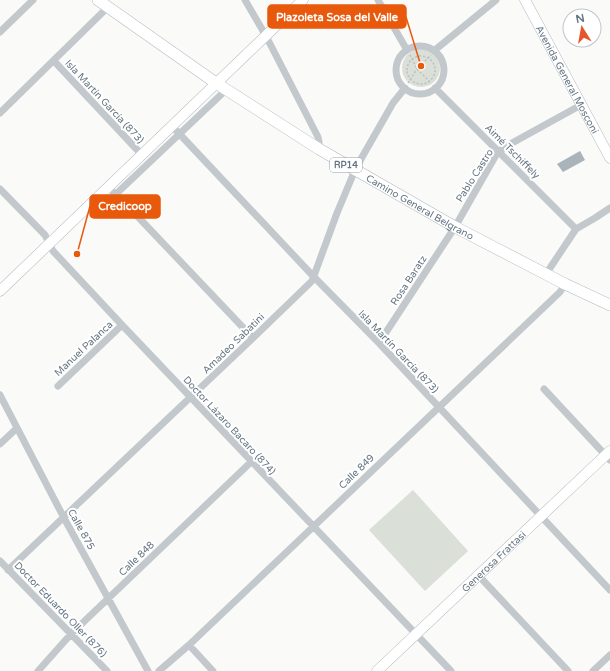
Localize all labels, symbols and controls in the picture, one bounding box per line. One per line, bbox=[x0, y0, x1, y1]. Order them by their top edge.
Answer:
callout: Plazoleta Sosa del Valle bbox=[268, 5, 406, 28]
north arrow bbox=[562, 8, 602, 48]
text: Plazoleta Sosa del Valle bbox=[276, 11, 399, 24]
text: N bbox=[575, 11, 586, 26]
street label: Avenida General Mosconi bbox=[533, 24, 601, 136]
street label: Isla Martín García (873) bbox=[62, 57, 146, 146]
street label: Aimé Tschiffely bbox=[482, 122, 543, 182]
street label: Pablo Castro bbox=[454, 147, 496, 204]
road number: RP14 bbox=[330, 158, 362, 172]
street label: Camino General Belgrano bbox=[364, 172, 475, 243]
callout: Credicoop bbox=[90, 195, 160, 218]
text: Credicoop bbox=[98, 200, 152, 214]
street label: Rosa Baratz bbox=[388, 253, 429, 308]
street label: Isla Martín García (873) bbox=[356, 308, 441, 396]
street label: Amadeo Sabatini bbox=[200, 311, 267, 376]
street label: Manuel Palanca bbox=[52, 319, 115, 379]
street label: Doctor Lázaro Bacaro (874) bbox=[180, 374, 278, 477]
street label: Calle 849 bbox=[336, 452, 377, 492]
street label: Calle 875 bbox=[65, 507, 97, 552]
street label: Generosa Frattasi bbox=[460, 529, 529, 595]
street label: Calle 848 bbox=[116, 539, 157, 579]
street label: Doctor Eduardo Oller (876) bbox=[11, 559, 109, 660]

